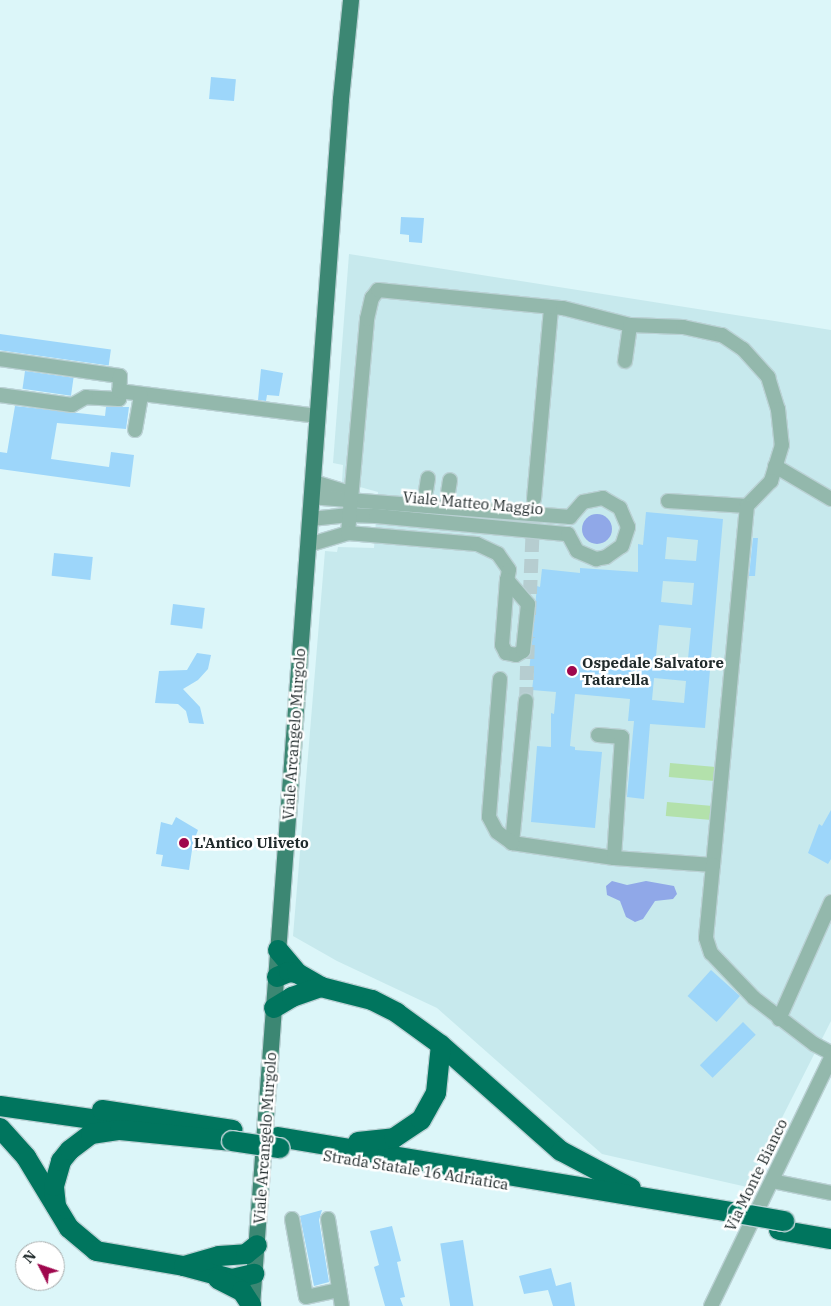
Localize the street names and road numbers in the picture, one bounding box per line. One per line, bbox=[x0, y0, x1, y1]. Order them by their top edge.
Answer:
street label: Viale Matteo Maggio bbox=[402, 488, 544, 518]
street label: Viale Arcangelo Murgolo bbox=[279, 648, 309, 820]
street label: Viale Arcangelo Murgolo bbox=[250, 1052, 280, 1224]
street label: Via Monte Bianco bbox=[721, 1116, 791, 1234]
street label: Strada Statale 16 Adriatica bbox=[322, 1146, 510, 1194]

